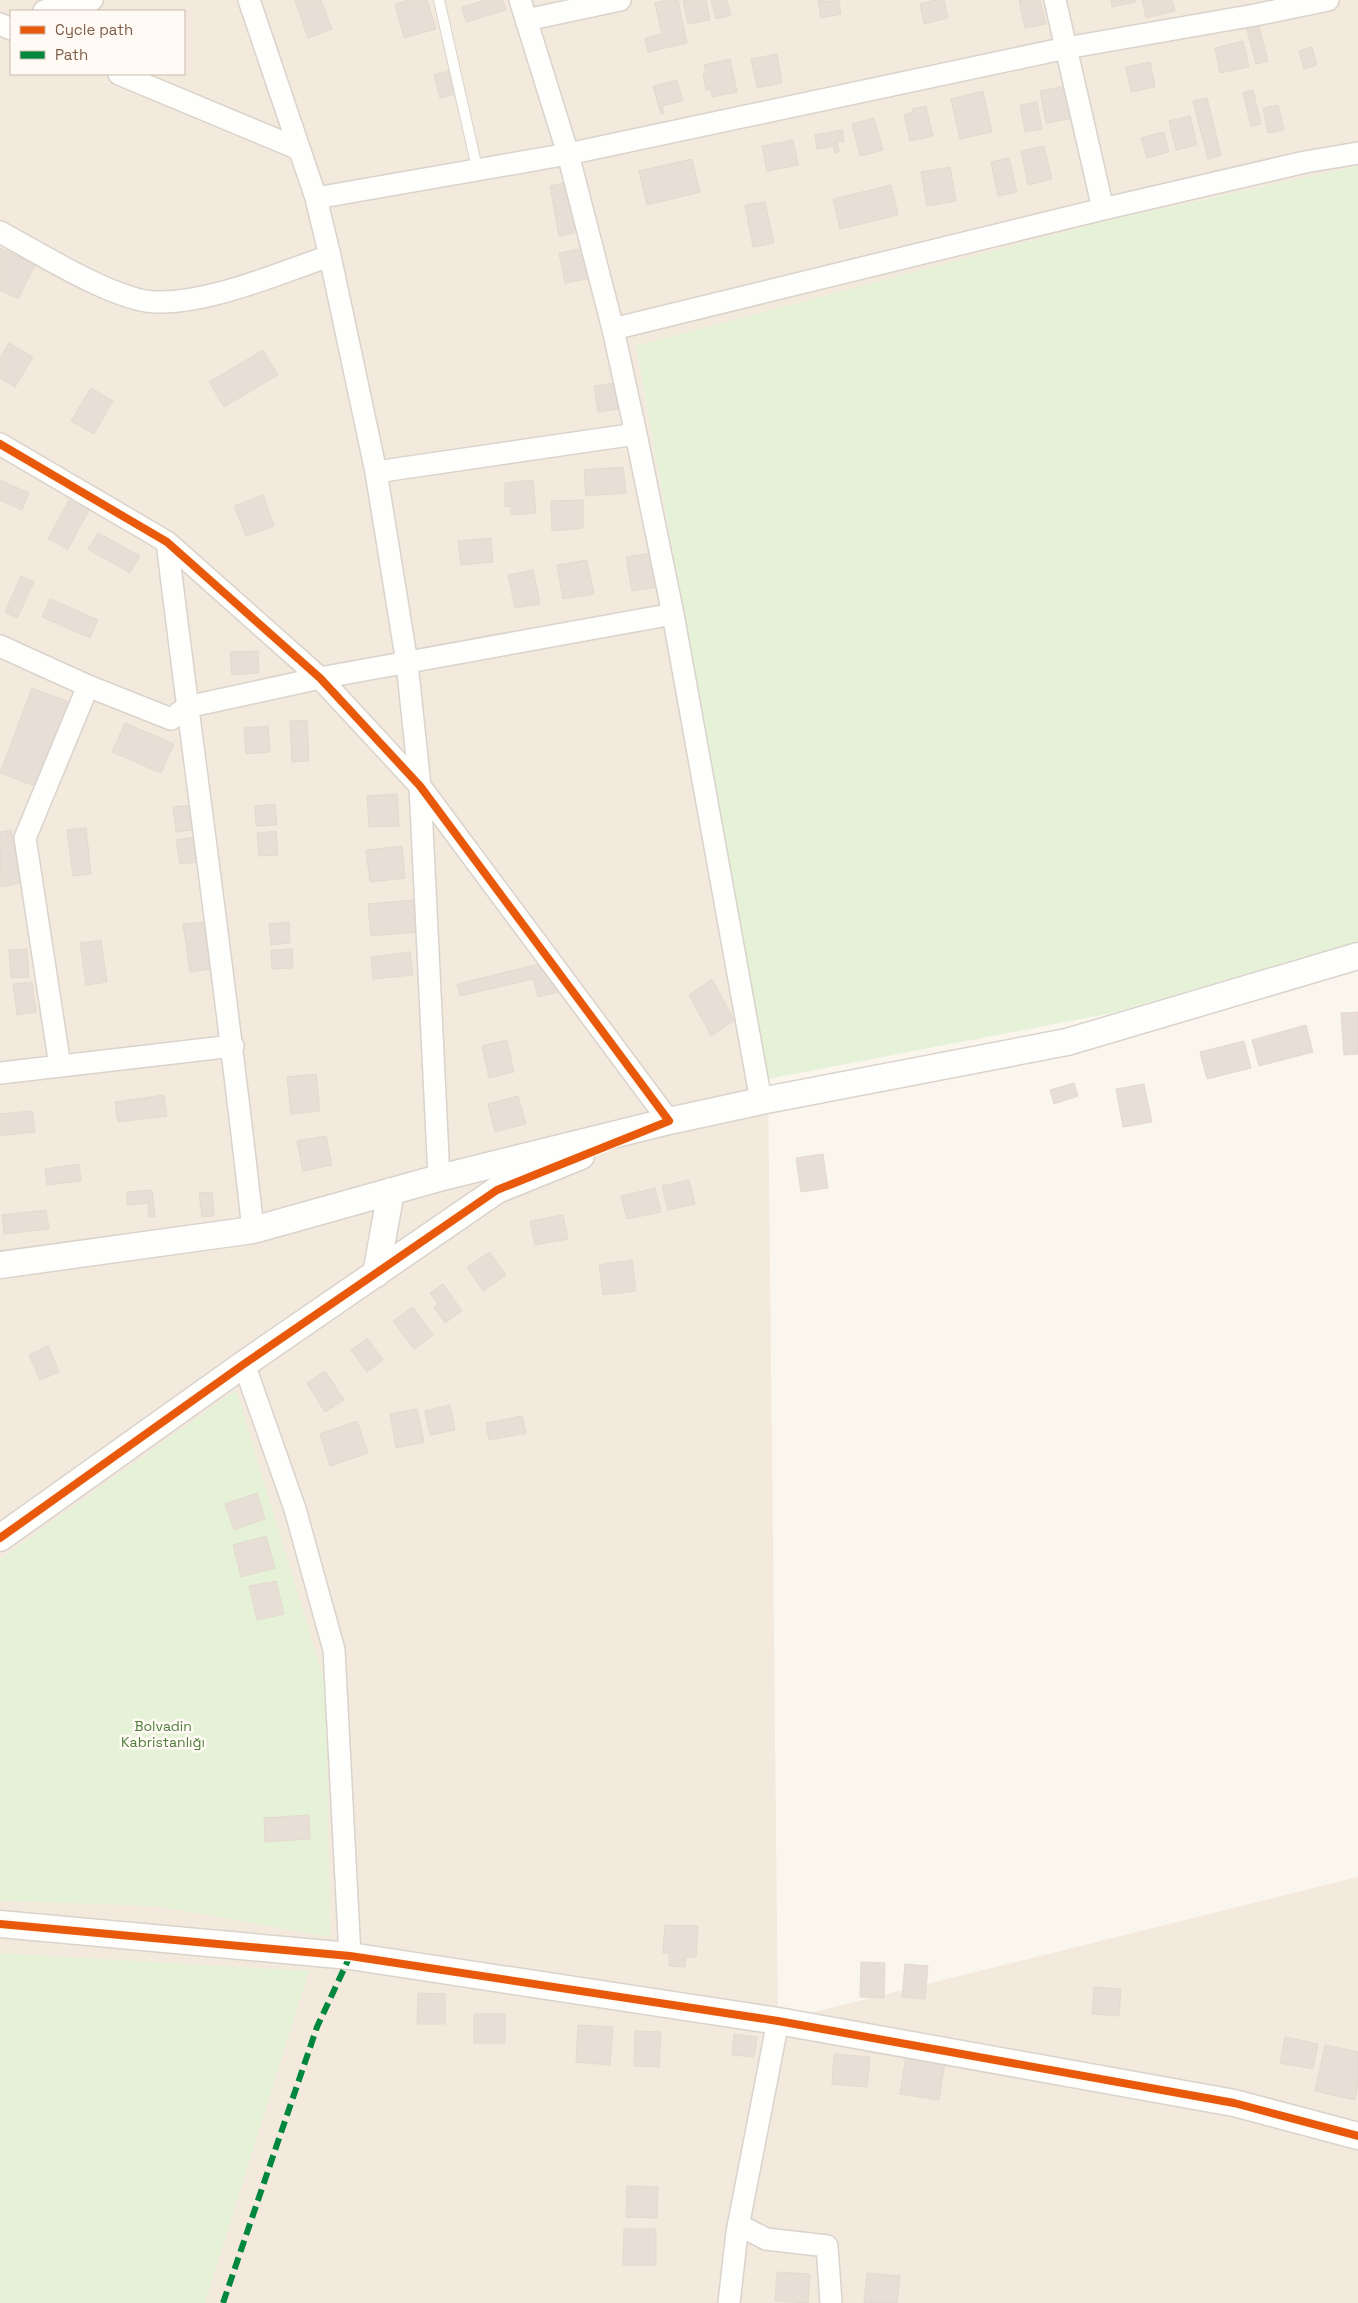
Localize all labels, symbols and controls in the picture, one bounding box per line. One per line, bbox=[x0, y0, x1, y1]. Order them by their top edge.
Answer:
legend bbox=[10, 10, 185, 75]
text: Cycle path bbox=[55, 20, 133, 39]
text: Path bbox=[55, 45, 88, 64]
park label: Bolvadin Kabristanlığı bbox=[121, 1717, 205, 1751]

